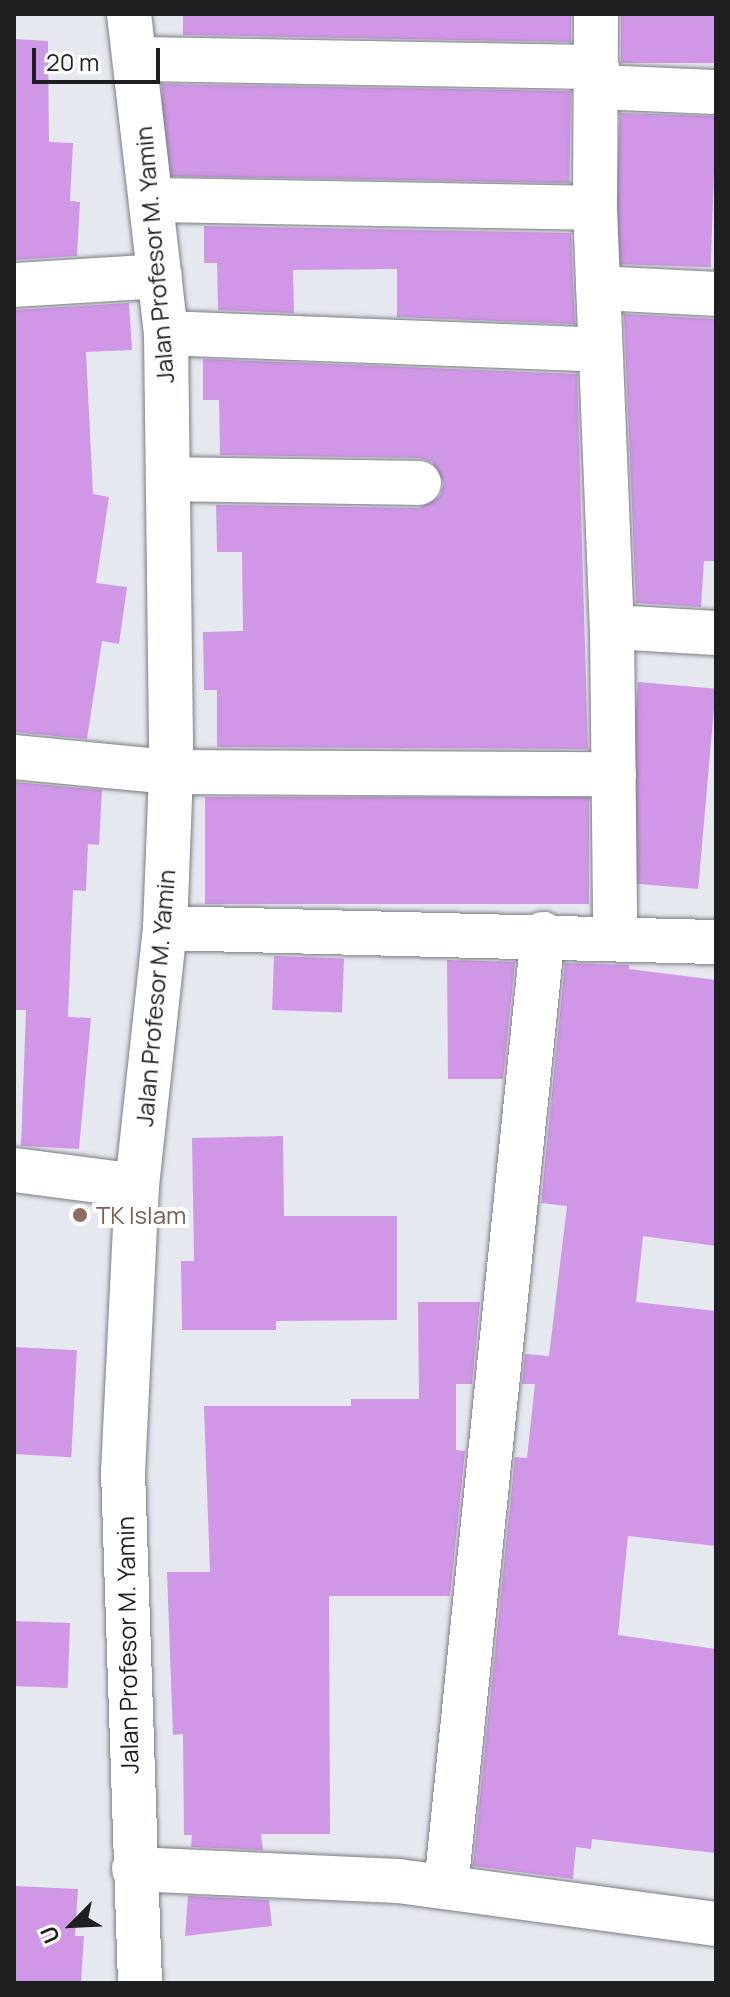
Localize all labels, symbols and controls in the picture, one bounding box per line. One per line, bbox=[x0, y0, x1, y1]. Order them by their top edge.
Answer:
scale bar bbox=[36, 32, 164, 82]
text: 20 m bbox=[46, 45, 99, 78]
street label: Jalan Profesor M. Yamin bbox=[128, 125, 180, 385]
street label: Jalan Profesor M. Yamin bbox=[129, 868, 181, 1128]
place label: TK Islam bbox=[96, 1201, 187, 1229]
marker: TK Islam bbox=[71, 1206, 89, 1224]
street label: Jalan Profesor M. Yamin bbox=[110, 1516, 144, 1774]
north arrow bbox=[32, 1885, 112, 1965]
text: U bbox=[33, 1921, 67, 1948]

